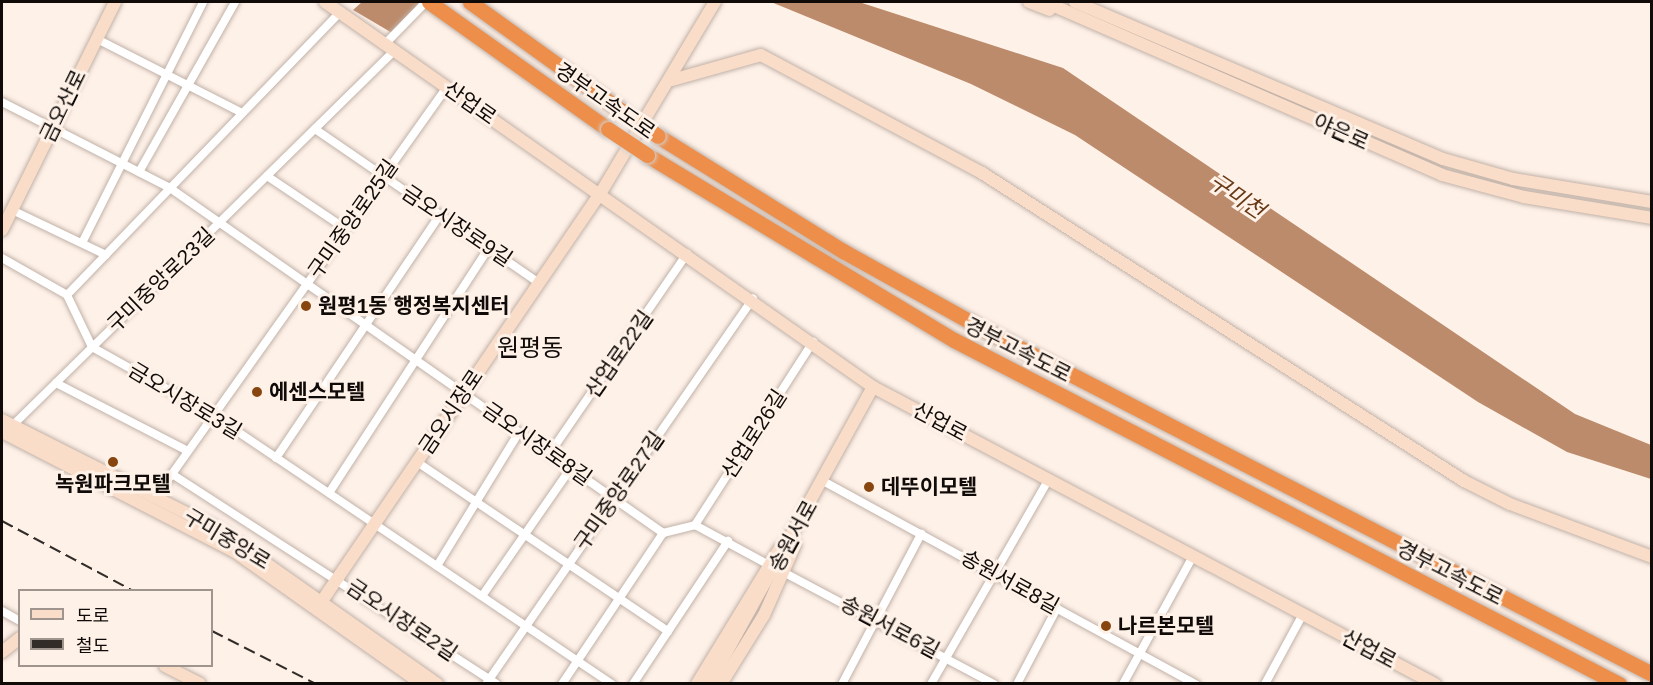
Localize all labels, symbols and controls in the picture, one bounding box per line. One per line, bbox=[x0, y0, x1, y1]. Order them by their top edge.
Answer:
street label: 경부고속도로 bbox=[550, 57, 660, 145]
street label: 금오산로 bbox=[35, 66, 91, 146]
street label: 산업로 bbox=[439, 76, 501, 130]
street label: 야은로 bbox=[1309, 109, 1373, 155]
street label: 구미중앙로25길 bbox=[303, 155, 403, 283]
water label: 구미천 bbox=[1204, 168, 1270, 224]
street label: 금오시장로9길 bbox=[397, 180, 517, 272]
street label: 구미중앙로23길 bbox=[102, 223, 220, 337]
place label: 원평1동 행정복지센터 bbox=[318, 293, 509, 319]
marker: 원평1동 행정복지센터 bbox=[299, 299, 313, 313]
street label: 산업로22길 bbox=[580, 306, 658, 402]
street label: 경부고속도로 bbox=[961, 312, 1075, 388]
district label: 원평동 bbox=[497, 334, 563, 362]
street label: 금오시장로3길 bbox=[124, 357, 246, 445]
street label: 금오시장로 bbox=[414, 365, 488, 459]
place label: 에센스모텔 bbox=[269, 379, 366, 405]
marker: 에센스모텔 bbox=[250, 385, 264, 399]
street label: 산업로26길 bbox=[716, 385, 792, 483]
street label: 금오시장로8길 bbox=[478, 397, 596, 491]
street label: 산업로 bbox=[908, 397, 972, 447]
street label: 구미중앙로27길 bbox=[569, 427, 669, 555]
marker: 녹원파크모텔 bbox=[106, 455, 120, 469]
place label: 녹원파크모텔 bbox=[55, 471, 171, 497]
place label: 데뚜이모텔 bbox=[881, 474, 978, 500]
marker: 데뚜이모텔 bbox=[862, 480, 876, 494]
street label: 송원서로 bbox=[763, 496, 823, 576]
street label: 구미중앙로 bbox=[179, 503, 275, 575]
street label: 경부고속도로 bbox=[1393, 535, 1507, 611]
street label: 송원서로8길 bbox=[957, 545, 1063, 619]
street label: 금오시장로2길 bbox=[342, 574, 462, 666]
legend bbox=[18, 589, 213, 667]
street label: 송원서로6길 bbox=[836, 590, 944, 664]
text: 도로 bbox=[76, 606, 109, 626]
place label: 나르본모텔 bbox=[1118, 613, 1215, 639]
marker: 나르본모텔 bbox=[1099, 619, 1113, 633]
street label: 산업로 bbox=[1337, 624, 1401, 674]
text: 철도 bbox=[76, 636, 109, 656]

